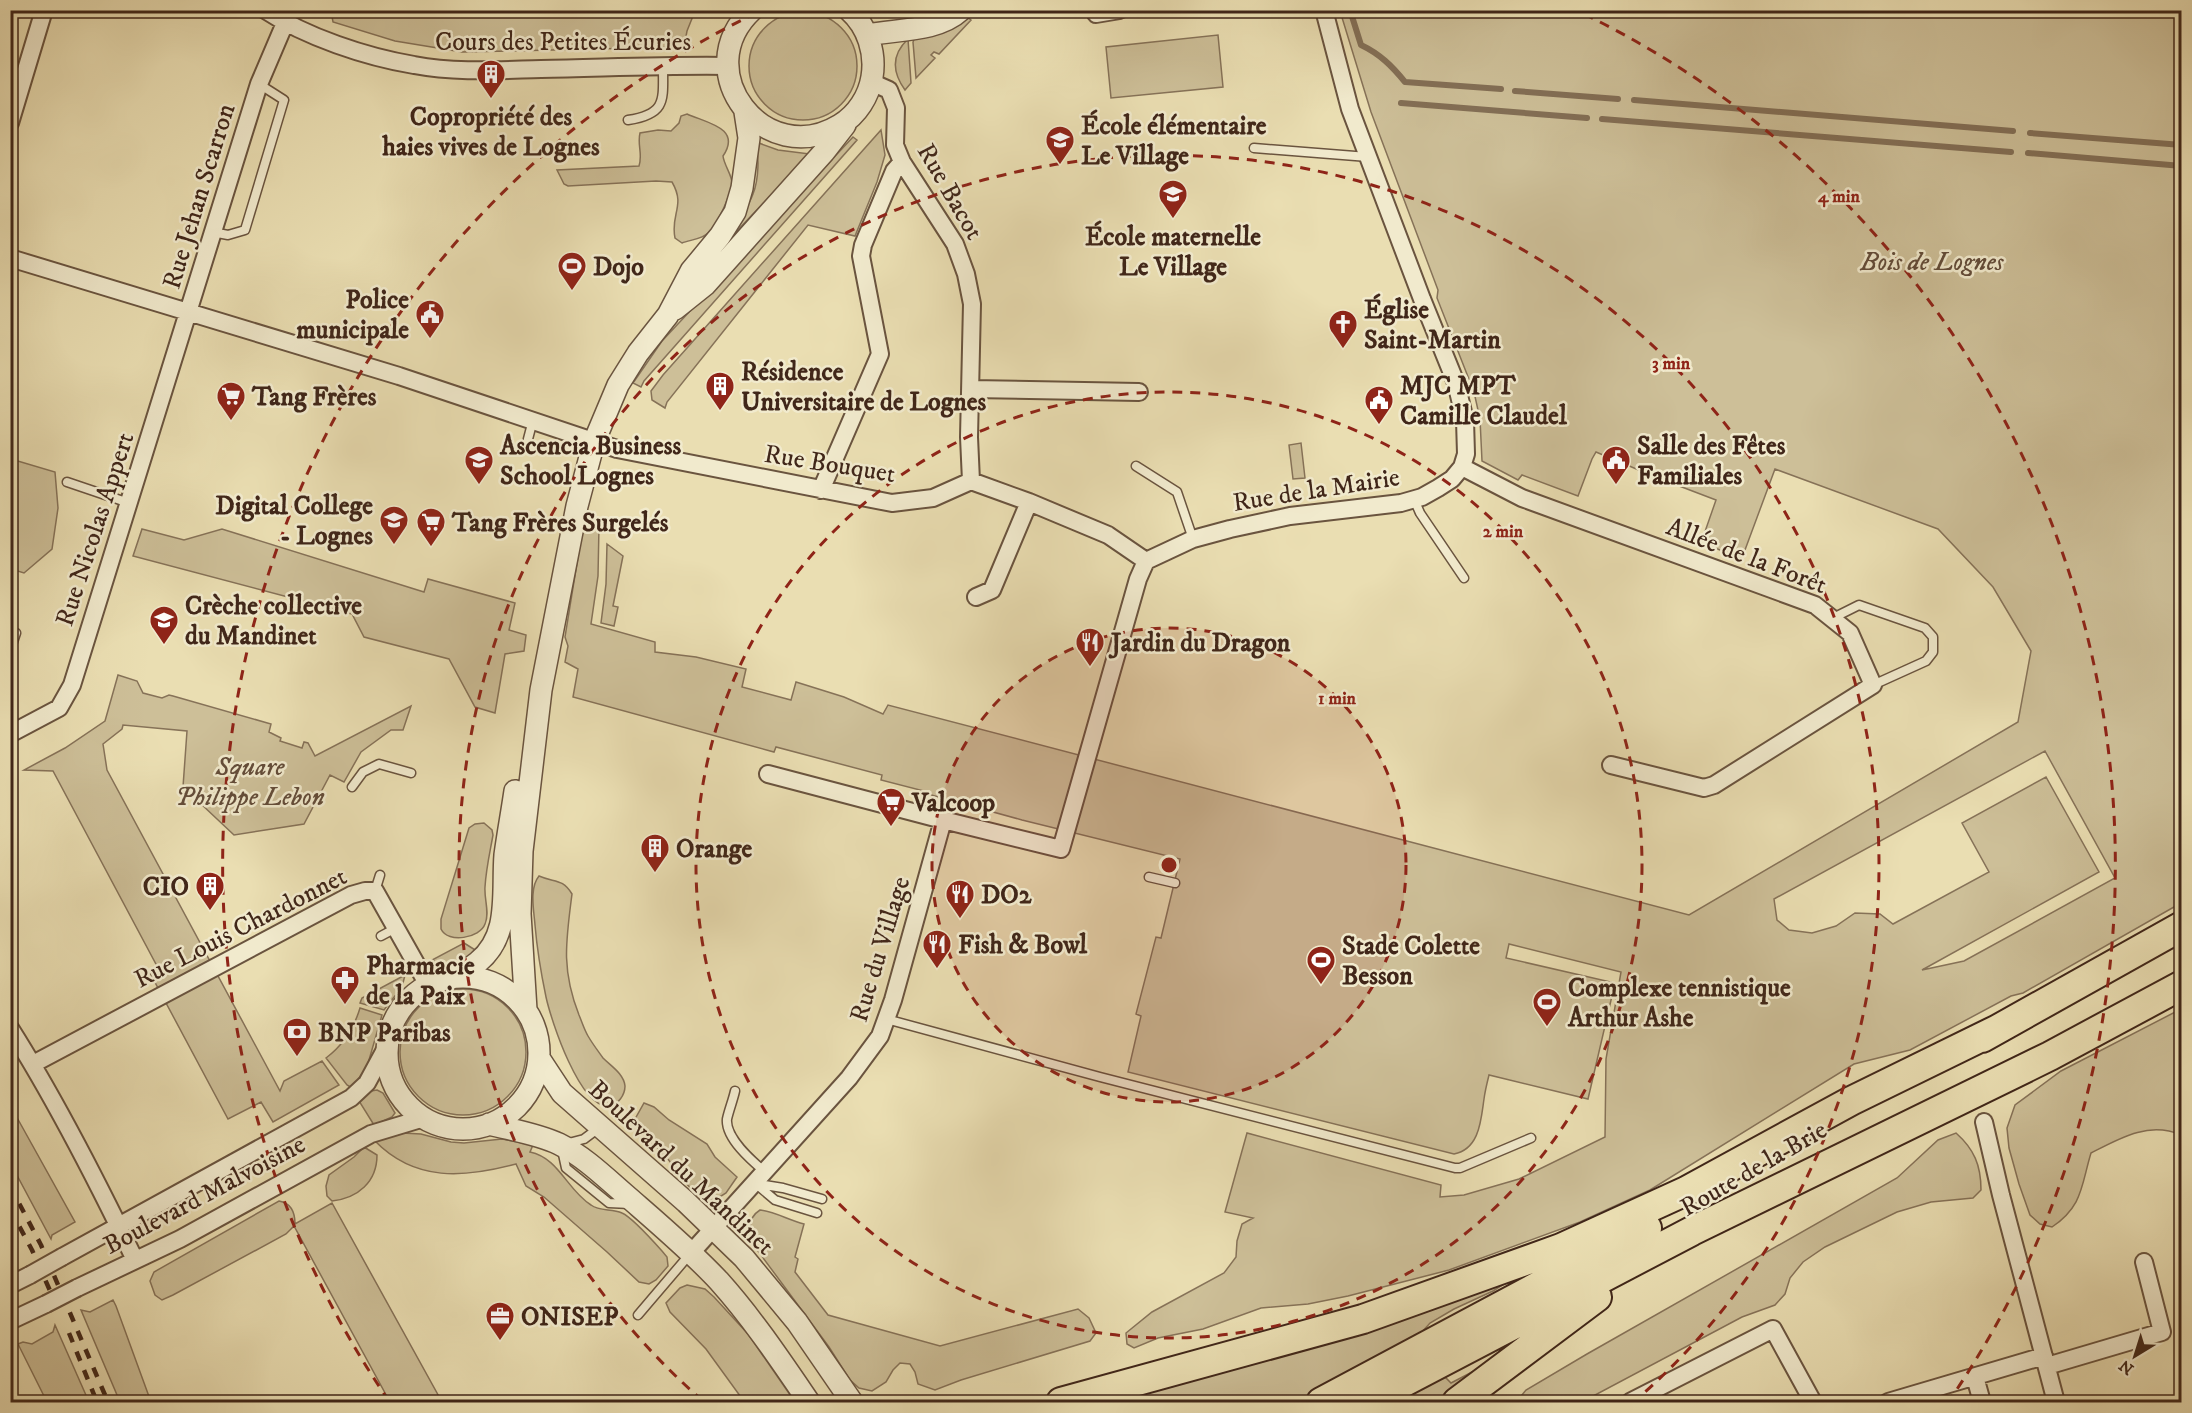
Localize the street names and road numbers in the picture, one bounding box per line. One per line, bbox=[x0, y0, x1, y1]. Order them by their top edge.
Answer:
street label: Cours des Petites Écuries bbox=[435, 26, 691, 59]
street label: Rue Jehan Scarron bbox=[156, 99, 243, 293]
street label: Rue Bacot bbox=[909, 138, 990, 246]
street label: Rue Nicolas Appert bbox=[49, 428, 142, 631]
street label: Rue Bouquet bbox=[762, 438, 898, 491]
street label: Rue de la Mairie bbox=[1230, 461, 1402, 520]
street label: Allée de la Forêt bbox=[1662, 511, 1831, 602]
street label: Rue Louis Chardonnet bbox=[129, 860, 353, 996]
street label: Rue du Village bbox=[843, 873, 918, 1026]
street label: Boulevard du Mandinet bbox=[581, 1073, 781, 1263]
street label: Route de la Brie bbox=[1674, 1114, 1833, 1225]
street label: Boulevard Malvoisine bbox=[98, 1128, 311, 1262]

